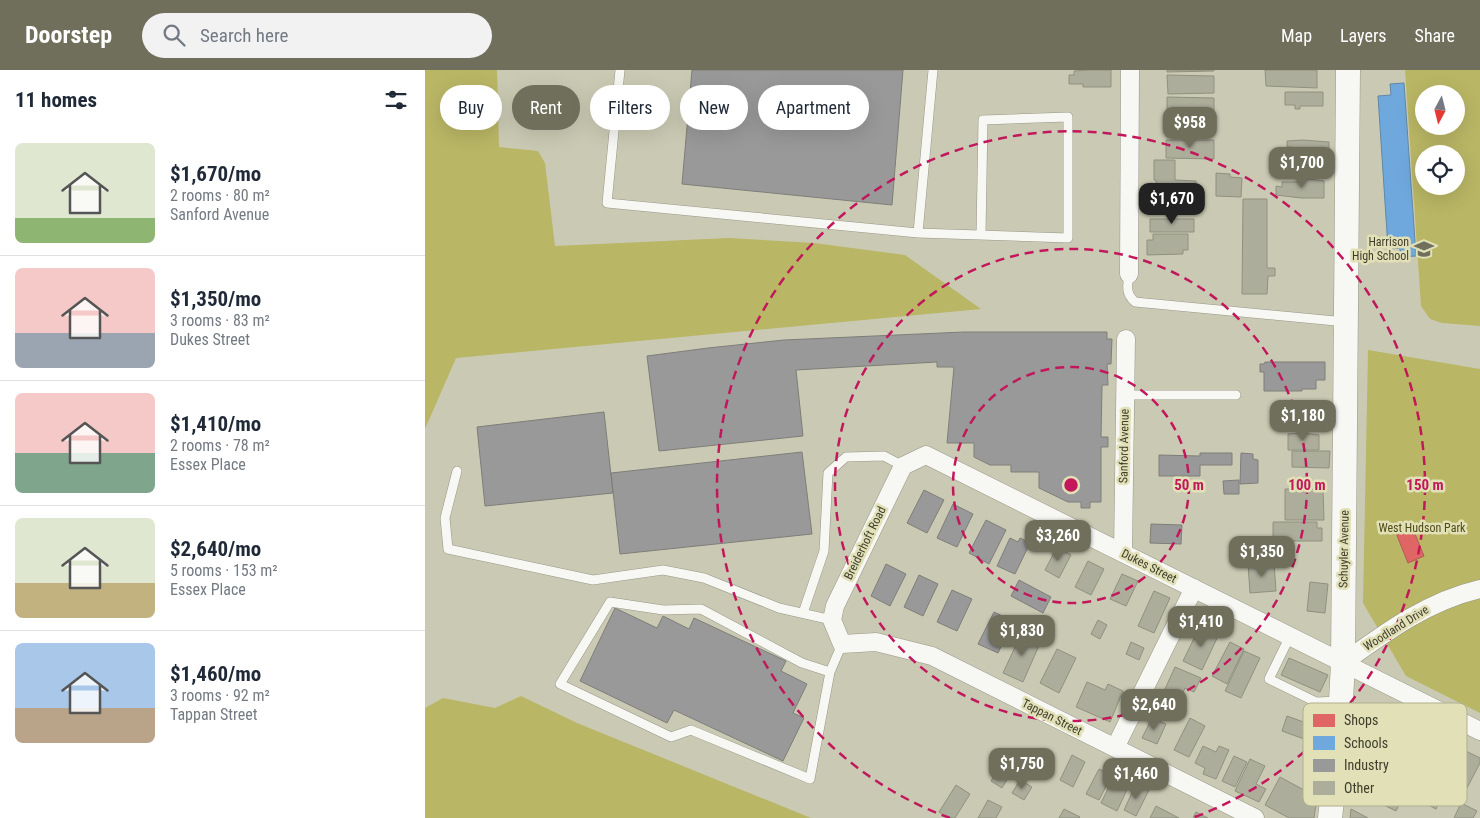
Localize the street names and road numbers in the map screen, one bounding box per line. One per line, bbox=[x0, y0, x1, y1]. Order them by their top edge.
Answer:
street label: Sanford Avenue bbox=[1116, 408, 1132, 483]
street label: Breiderhoft Road bbox=[841, 504, 889, 582]
street label: Schuyler Avenue bbox=[1336, 510, 1352, 588]
street label: Dukes Street bbox=[1119, 546, 1179, 586]
street label: Woodland Drive bbox=[1361, 602, 1431, 654]
street label: Tappan Street bbox=[1020, 696, 1085, 738]

